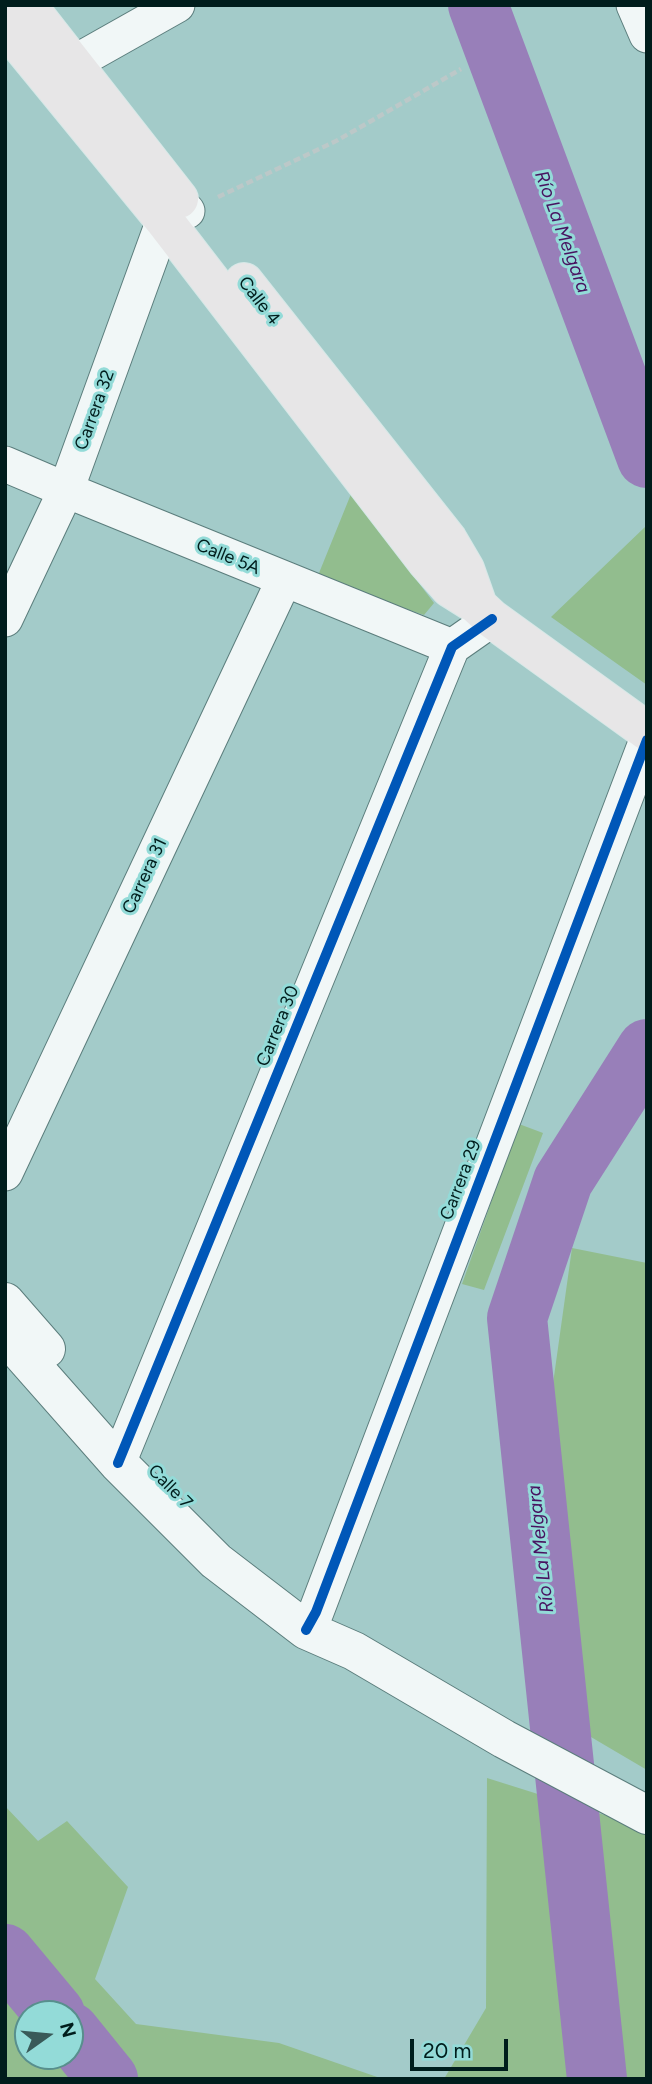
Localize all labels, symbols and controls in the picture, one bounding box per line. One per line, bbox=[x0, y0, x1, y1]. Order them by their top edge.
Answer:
water label: Río La Melgara bbox=[529, 168, 595, 296]
street label: Calle 4 bbox=[233, 272, 285, 330]
street label: Carrera 32 bbox=[71, 367, 119, 453]
street label: Calle 5A bbox=[193, 534, 263, 580]
street label: Carrera 31 bbox=[118, 835, 172, 917]
street label: Carrera 30 bbox=[252, 982, 304, 1070]
street label: Carrera 29 bbox=[436, 1137, 486, 1223]
street label: Calle 7 bbox=[143, 1460, 197, 1514]
water label: Río La Melgara bbox=[523, 1484, 559, 1614]
north arrow bbox=[14, 2000, 84, 2070]
text: N bbox=[55, 2020, 81, 2040]
scale bar bbox=[414, 2024, 512, 2068]
text: 20 m bbox=[423, 2038, 471, 2063]

